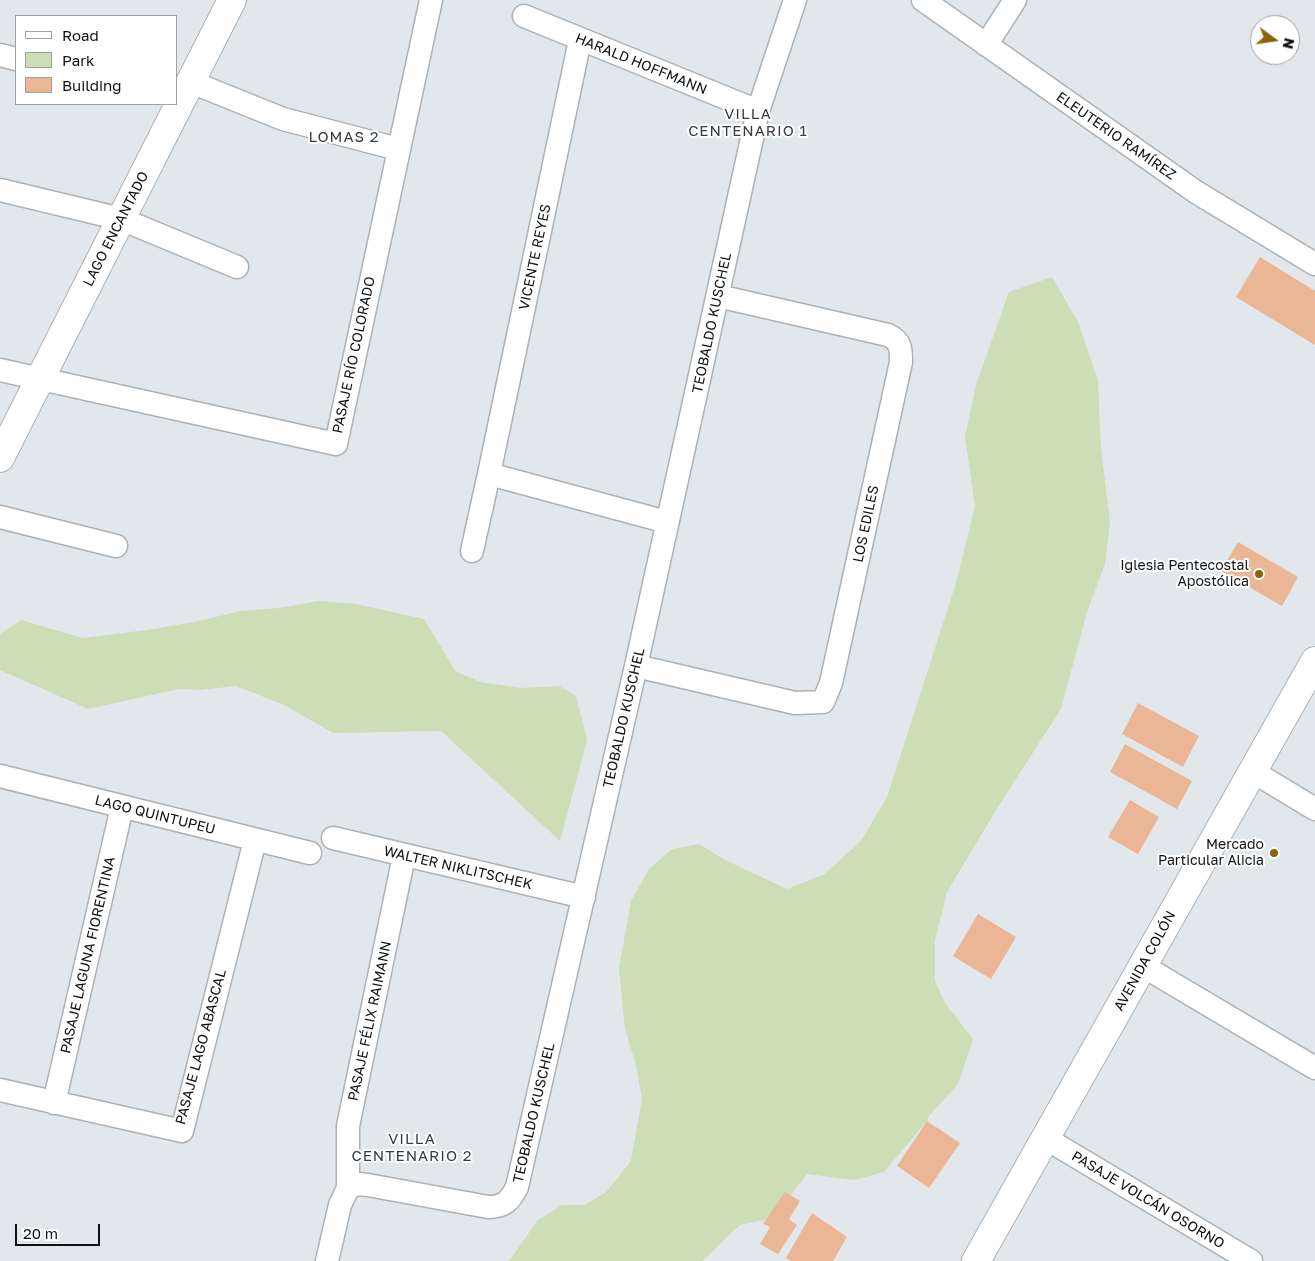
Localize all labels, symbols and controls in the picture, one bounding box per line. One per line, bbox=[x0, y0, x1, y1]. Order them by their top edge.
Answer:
legend bbox=[15, 15, 178, 105]
north arrow bbox=[1250, 15, 1300, 65]
text: Road bbox=[62, 26, 99, 44]
street label: HARALD HOFFMANN bbox=[573, 30, 709, 98]
text: N bbox=[1280, 36, 1299, 51]
text: Park bbox=[62, 51, 94, 69]
text: Building bbox=[62, 76, 122, 94]
street label: ELEUTERIO RAMÍREZ bbox=[1053, 88, 1179, 184]
district label: VILLA CENTENARIO 1 bbox=[687, 105, 809, 140]
district label: LOMAS 2 bbox=[308, 128, 380, 146]
street label: LAGO ENCANTADO bbox=[80, 169, 152, 289]
street label: VICENTE REYES bbox=[516, 203, 554, 311]
street label: TEOBALDO KUSCHEL bbox=[689, 251, 735, 395]
street label: PASAJE RÍO COLORADO bbox=[329, 275, 379, 435]
street label: LOS EDILES bbox=[850, 484, 882, 564]
place label: Iglesia Pentecostal Apostólica bbox=[1120, 558, 1249, 590]
marker: Iglesia Pentecostal Apostólica bbox=[1253, 568, 1265, 580]
street label: TEOBALDO KUSCHEL bbox=[600, 646, 648, 790]
street label: LAGO QUINTUPEU bbox=[93, 792, 217, 838]
place label: Mercado Particular Alicia bbox=[1158, 837, 1264, 870]
street label: WALTER NIKLITSCHEK bbox=[382, 843, 534, 893]
marker: Mercado Particular Alicia bbox=[1268, 847, 1280, 859]
street label: PASAJE LAGUNA FIORENTINA bbox=[57, 855, 119, 1055]
street label: AVENIDA COLÓN bbox=[1111, 908, 1179, 1014]
street label: PASAJE FÉLIX RAIMANN bbox=[345, 939, 395, 1103]
street label: PASAJE LAGO ABASCAL bbox=[172, 968, 230, 1126]
street label: TEOBALDO KUSCHEL bbox=[510, 1041, 558, 1185]
district label: VILLA CENTENARIO 2 bbox=[350, 1130, 474, 1165]
street label: PASAJE VOLCÁN OSORNO bbox=[1069, 1148, 1227, 1252]
scale bar bbox=[18, 1214, 102, 1246]
text: 20 m bbox=[23, 1224, 58, 1242]

